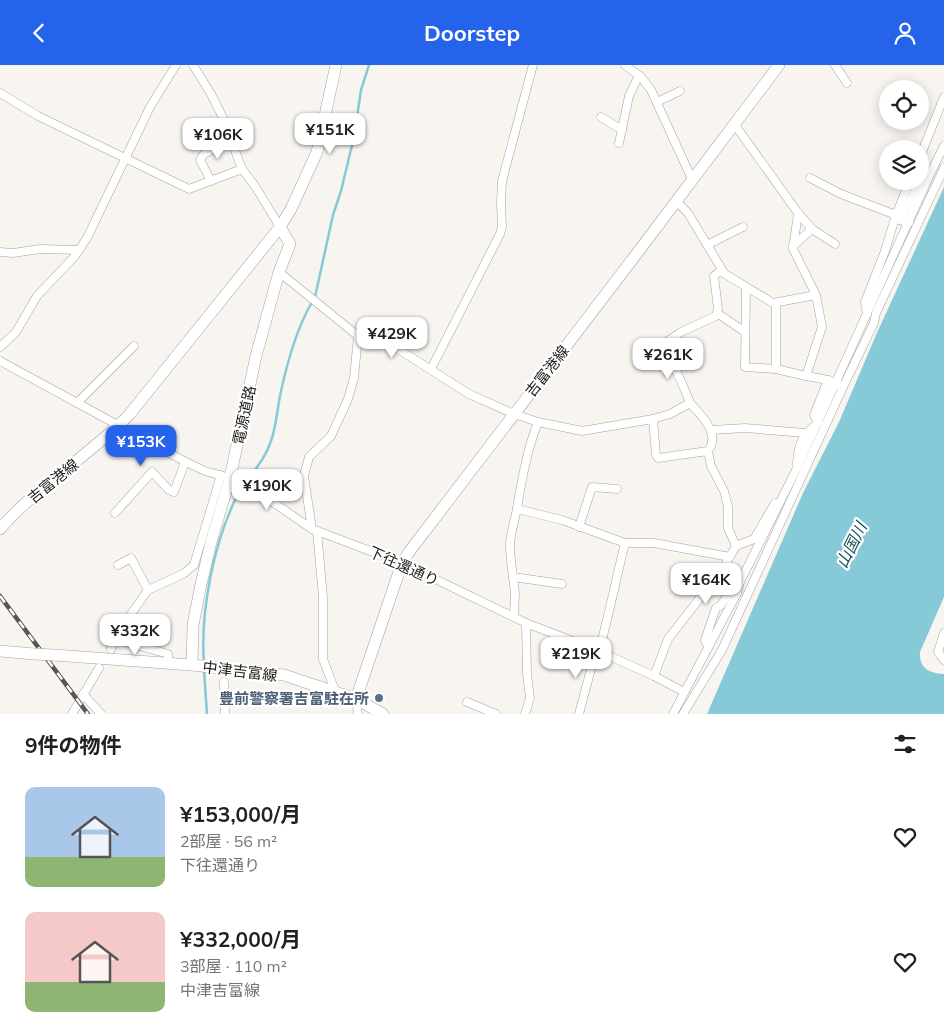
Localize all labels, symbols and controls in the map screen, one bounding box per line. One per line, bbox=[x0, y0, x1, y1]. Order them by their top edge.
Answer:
icon: back bbox=[25, 19, 53, 47]
text: Doorstep bbox=[424, 19, 520, 47]
icon: person bbox=[891, 19, 919, 47]
map controls bbox=[879, 80, 929, 190]
button: locate bbox=[879, 80, 929, 130]
pin: ¥151K bbox=[295, 113, 365, 155]
pin: ¥106K bbox=[183, 117, 253, 160]
text: ¥151K bbox=[305, 119, 355, 139]
text: ¥106K bbox=[193, 124, 243, 144]
button: layers bbox=[879, 140, 929, 190]
pin: ¥429K bbox=[357, 317, 427, 359]
text: ¥429K bbox=[367, 323, 417, 343]
pin: ¥261K bbox=[633, 337, 703, 380]
street label: 吉富港線 bbox=[521, 342, 573, 400]
text: ¥261K bbox=[643, 344, 693, 364]
street label: 電源道路 bbox=[228, 384, 260, 446]
pin: ¥153K bbox=[106, 425, 176, 467]
text: ¥153K bbox=[116, 431, 166, 451]
street label: 吉富港線 bbox=[24, 455, 82, 507]
pin: ¥190K bbox=[232, 469, 302, 511]
text: ¥190K bbox=[242, 475, 292, 495]
water label: 山国川 bbox=[831, 517, 871, 571]
street label: 下往還通り bbox=[366, 542, 442, 590]
pin: ¥164K bbox=[671, 563, 741, 605]
text: ¥164K bbox=[681, 569, 731, 589]
pin: ¥332K bbox=[100, 613, 170, 656]
text: ¥332K bbox=[110, 620, 160, 640]
pin: ¥219K bbox=[541, 637, 611, 679]
text: ¥219K bbox=[551, 643, 601, 663]
street label: 中津吉富線 bbox=[202, 657, 278, 685]
place label: 豊前警察署吉富駐在所 bbox=[219, 689, 369, 708]
marker: 豊前警察署吉富駐在所 bbox=[373, 692, 385, 704]
icon: filters bbox=[891, 730, 919, 758]
text: 9件の物件 bbox=[25, 732, 122, 758]
text: ¥153,000/月 bbox=[180, 801, 301, 827]
icon: home bbox=[65, 807, 125, 867]
icon: heart bbox=[891, 823, 919, 851]
text: 2部屋 · 56 m² bbox=[180, 831, 277, 851]
text: 下往還通り bbox=[180, 855, 260, 875]
text: ¥332,000/月 bbox=[180, 926, 301, 952]
icon: home bbox=[65, 932, 125, 992]
icon: heart bbox=[891, 948, 919, 976]
text: 3部屋 · 110 m² bbox=[180, 956, 287, 976]
text: 中津吉富線 bbox=[180, 980, 260, 1000]

